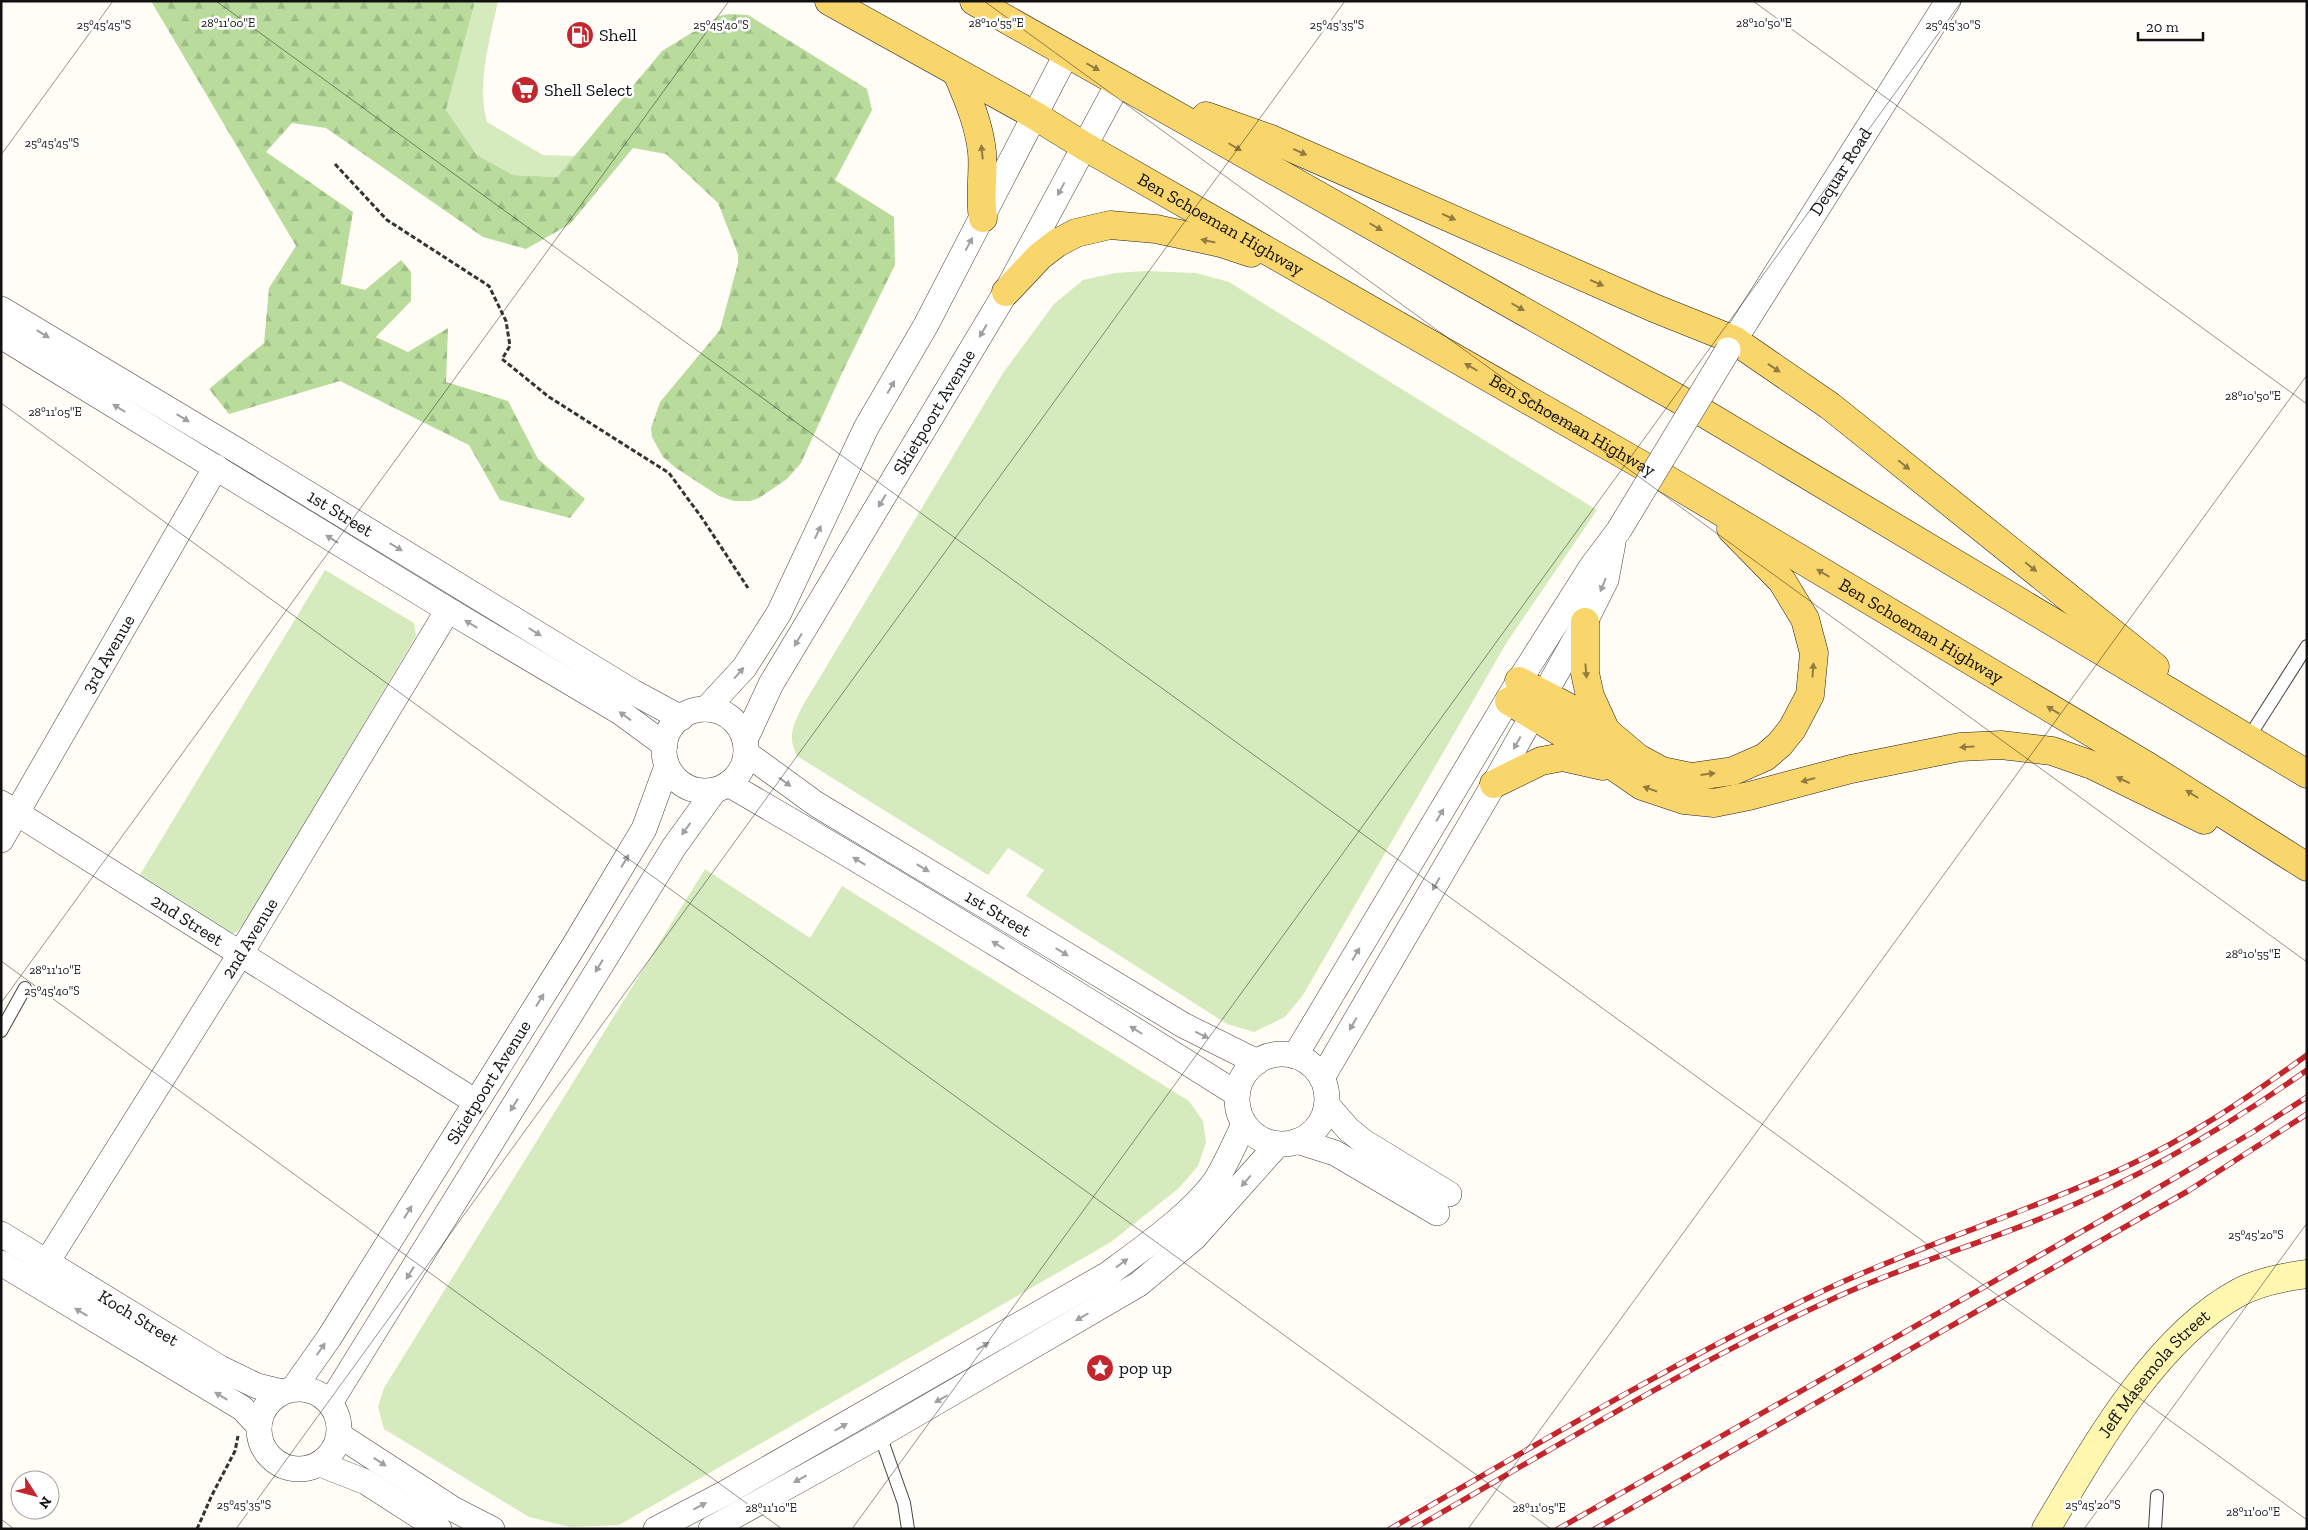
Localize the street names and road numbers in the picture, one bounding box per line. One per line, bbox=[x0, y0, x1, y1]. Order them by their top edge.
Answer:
street label: Dequar Road bbox=[1805, 123, 1876, 220]
street label: Ben Schoeman Highway bbox=[1134, 168, 1308, 281]
street label: Skietpoort Avenue bbox=[888, 345, 980, 479]
street label: Ben Schoeman Highway bbox=[1485, 369, 1660, 482]
street label: 1st Street bbox=[303, 485, 377, 542]
street label: Ben Schoeman Highway bbox=[1835, 574, 2008, 689]
street label: 3rd Avenue bbox=[77, 611, 140, 697]
street label: 1st Street bbox=[961, 885, 1035, 942]
street label: 2nd Street bbox=[147, 889, 228, 951]
street label: 2nd Avenue bbox=[217, 894, 283, 982]
street label: Skietpoort Avenue bbox=[442, 1016, 536, 1148]
street label: Koch Street bbox=[94, 1285, 183, 1351]
street label: Jeff Masemola Street bbox=[2093, 1304, 2214, 1442]

